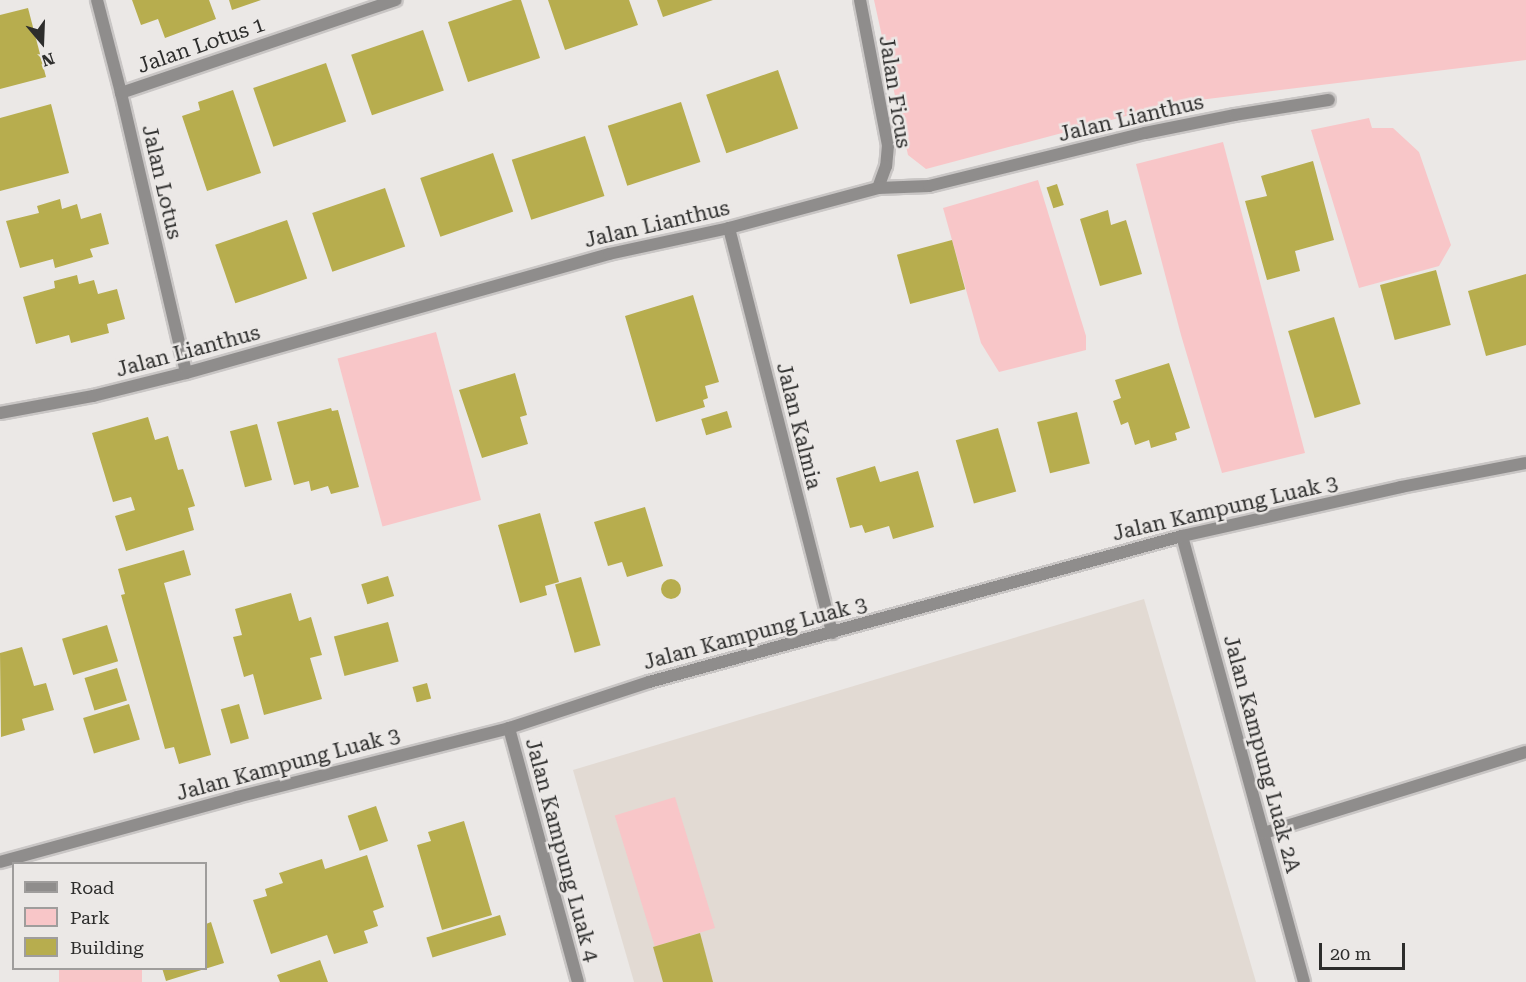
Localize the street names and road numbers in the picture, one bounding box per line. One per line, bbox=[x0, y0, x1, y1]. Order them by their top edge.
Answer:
street label: Jalan Lotus 1 bbox=[134, 11, 268, 79]
street label: Jalan Ficus bbox=[874, 34, 916, 150]
street label: Jalan Lianthus bbox=[1056, 89, 1206, 147]
street label: Jalan Lotus bbox=[137, 122, 187, 242]
street label: Jalan Lianthus bbox=[582, 195, 732, 253]
street label: Jalan Lianthus bbox=[113, 320, 263, 382]
street label: Jalan Kalmia bbox=[771, 360, 827, 492]
street label: Jalan Kampung Luak 3 bbox=[1110, 470, 1340, 546]
street label: Jalan Kampung Luak 3 bbox=[640, 591, 870, 675]
street label: Jalan Kampung Luak 2A bbox=[1218, 632, 1306, 876]
street label: Jalan Kampung Luak 3 bbox=[173, 722, 403, 806]
street label: Jalan Kampung Luak 4 bbox=[520, 735, 604, 965]

